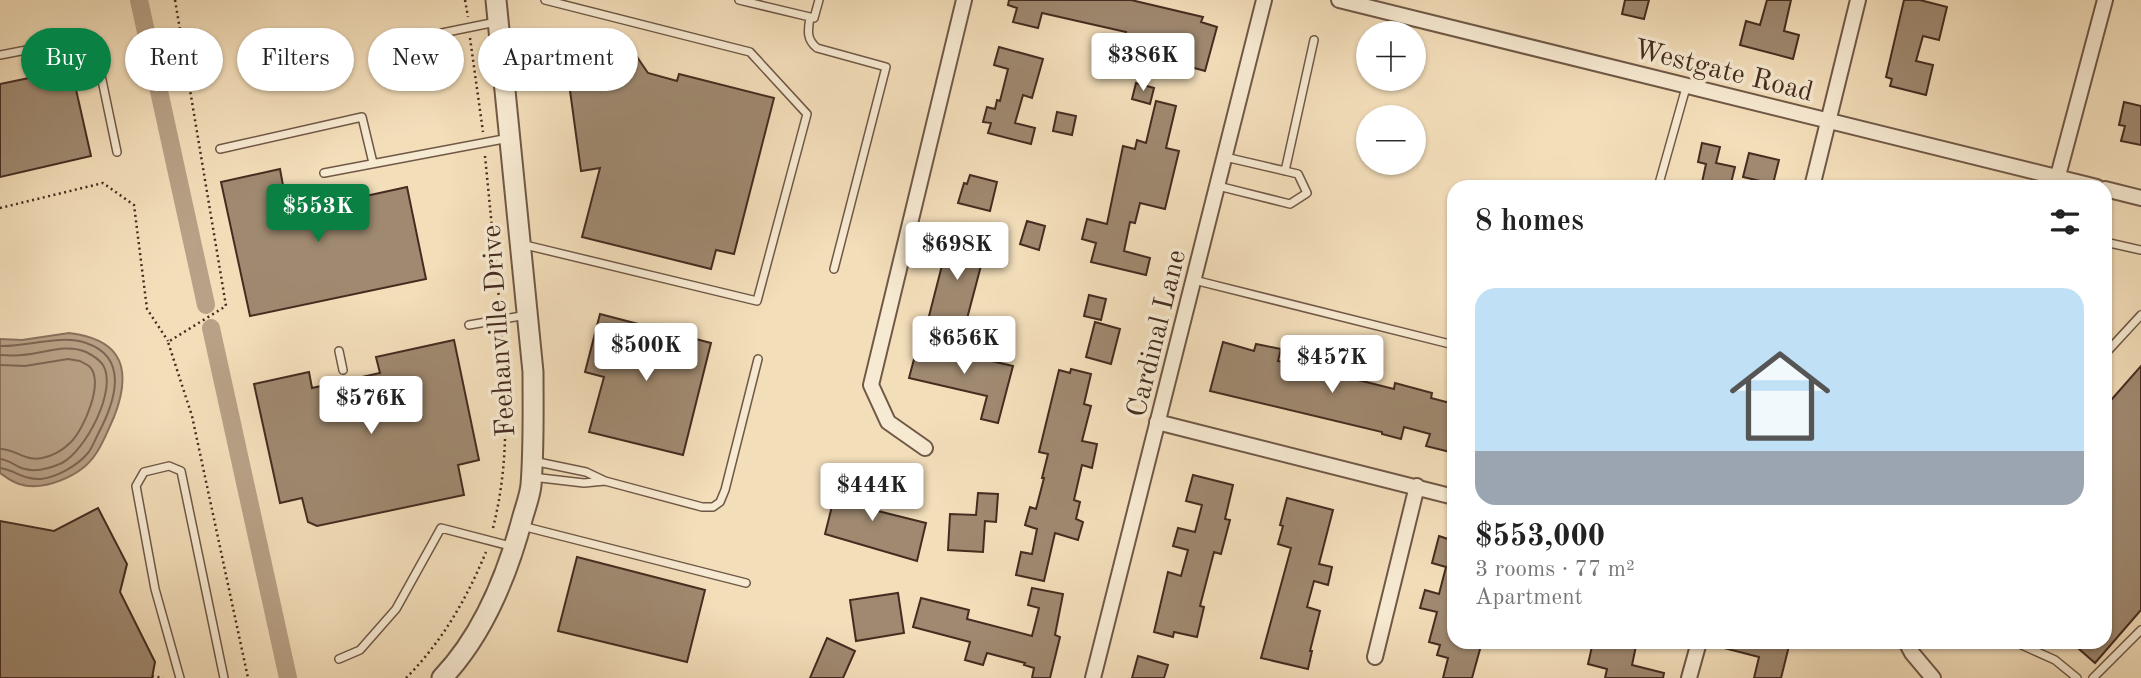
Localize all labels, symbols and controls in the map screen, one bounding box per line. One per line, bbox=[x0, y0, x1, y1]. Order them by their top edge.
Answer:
map controls bbox=[1356, 21, 1426, 175]
button: + bbox=[1356, 21, 1426, 91]
chip: Buy bbox=[21, 28, 111, 91]
chip: Rent bbox=[125, 28, 223, 91]
chip: Filters bbox=[237, 28, 354, 91]
chip: New bbox=[368, 28, 464, 91]
chip: Apartment bbox=[478, 28, 638, 91]
pin: $386K bbox=[1094, 34, 1192, 93]
street label: Westgate Road bbox=[1631, 36, 1816, 108]
text: $386K bbox=[1107, 44, 1179, 67]
button: − bbox=[1356, 105, 1426, 175]
pin: $553K bbox=[269, 184, 367, 244]
text: $553K bbox=[282, 195, 354, 218]
icon: filters bbox=[2046, 203, 2084, 241]
text: 8 homes bbox=[1475, 207, 1584, 237]
pin: $698K bbox=[908, 222, 1006, 282]
street label: Feehanville Drive bbox=[479, 224, 521, 438]
text: $698K bbox=[921, 233, 993, 256]
street label: Cardinal Lane bbox=[1124, 247, 1192, 420]
pin: $656K bbox=[915, 316, 1013, 376]
pin: $500K bbox=[597, 324, 695, 383]
text: $656K bbox=[928, 327, 1000, 350]
icon: home bbox=[1717, 333, 1843, 459]
text: $500K bbox=[610, 334, 682, 357]
pin: $457K bbox=[1283, 336, 1381, 395]
text: $457K bbox=[1296, 346, 1368, 369]
pin: $576K bbox=[322, 376, 420, 436]
text: $576K bbox=[335, 387, 407, 410]
pin: $444K bbox=[823, 463, 921, 523]
text: $444K bbox=[836, 474, 908, 497]
text: $553,000 bbox=[1475, 522, 1605, 552]
text: 3 rooms · 77 m² bbox=[1475, 558, 1635, 581]
text: Apartment bbox=[1475, 586, 1583, 609]

